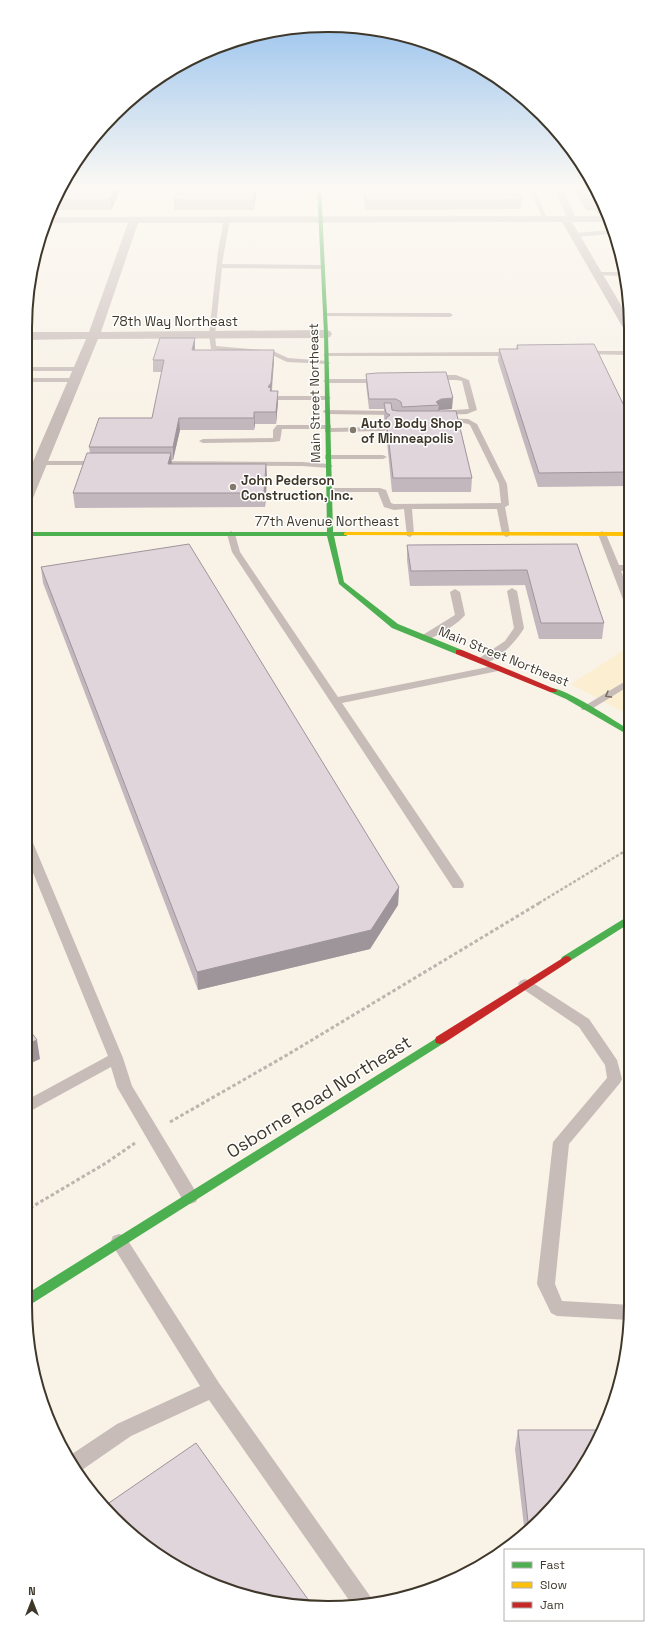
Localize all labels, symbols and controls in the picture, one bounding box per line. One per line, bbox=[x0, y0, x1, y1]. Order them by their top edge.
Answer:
street label: 78th Way Northeast bbox=[112, 313, 238, 330]
street label: Main Street Northeast bbox=[305, 323, 324, 463]
place label: Auto Body Shop of Minneapolis bbox=[361, 415, 463, 447]
marker: Auto Body Shop of Minneapolis bbox=[348, 425, 358, 435]
place label: John Pederson Construction, Inc. bbox=[241, 472, 354, 504]
marker: John Pederson Construction, Inc. bbox=[228, 482, 238, 492]
street label: 77th Avenue Northeast bbox=[255, 513, 399, 530]
street label: Main Street Northeast bbox=[436, 622, 572, 690]
one-way arrow bbox=[605, 690, 612, 697]
street label: Osborne Road Northeast bbox=[222, 1030, 415, 1163]
legend bbox=[504, 1549, 644, 1621]
text: Fast bbox=[540, 1557, 565, 1573]
text: Slow bbox=[540, 1577, 567, 1593]
north arrow bbox=[12, 1581, 52, 1621]
text: N bbox=[28, 1584, 36, 1598]
text: Jam bbox=[540, 1597, 564, 1613]

